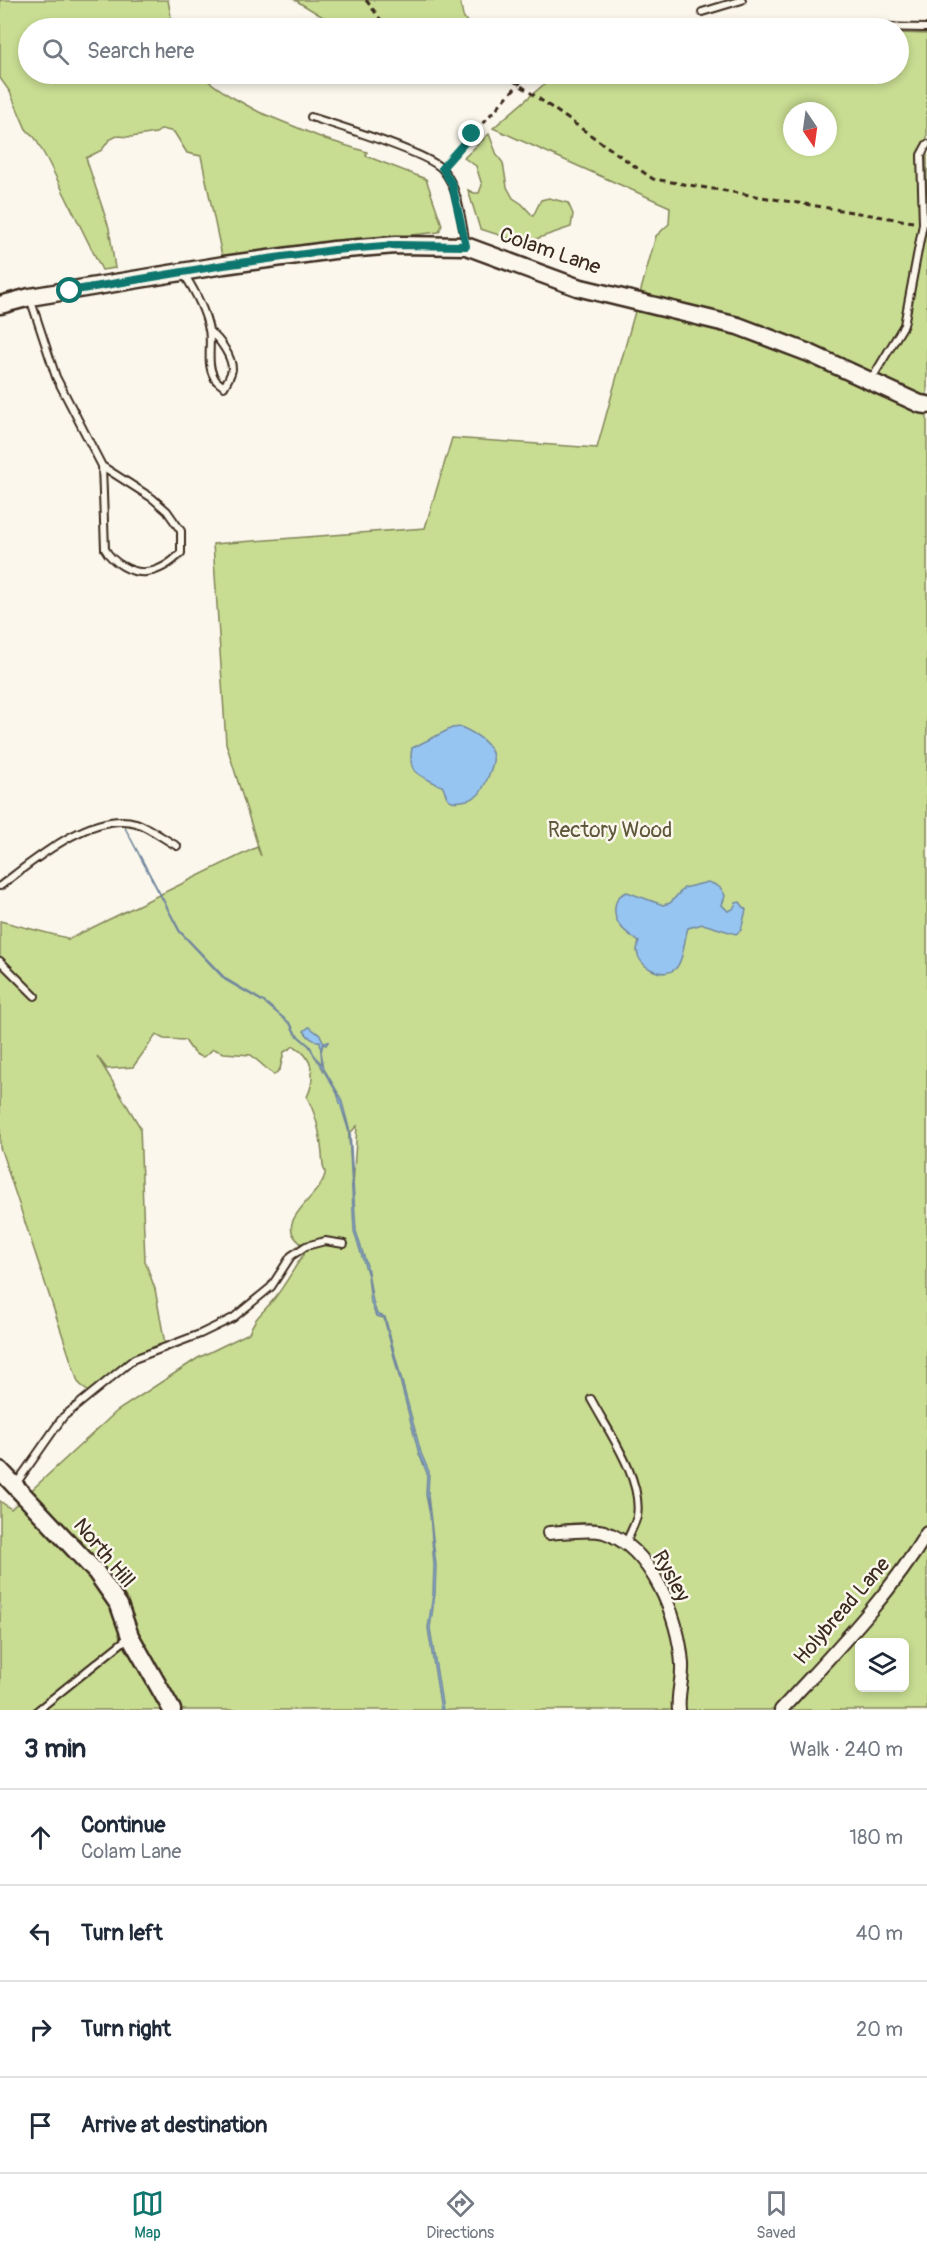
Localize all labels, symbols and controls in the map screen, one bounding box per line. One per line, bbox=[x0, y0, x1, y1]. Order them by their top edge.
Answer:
search box bbox=[18, 18, 909, 84]
icon: search bbox=[39, 35, 72, 68]
text: Search here bbox=[87, 37, 194, 65]
north arrow bbox=[783, 102, 837, 156]
route end bbox=[458, 120, 484, 146]
street label: Colam Lane bbox=[496, 221, 605, 281]
route start bbox=[56, 277, 82, 303]
park label: Rectory Wood bbox=[548, 817, 672, 844]
street label: North Hill bbox=[67, 1513, 141, 1593]
street label: Rysley bbox=[646, 1545, 696, 1607]
street label: Holybread Lane bbox=[788, 1551, 897, 1670]
map controls bbox=[855, 1638, 909, 1692]
button: layers bbox=[855, 1638, 909, 1692]
text: 3 min bbox=[24, 1733, 86, 1765]
text: Walk · 240 m bbox=[790, 1737, 903, 1762]
text: Continue bbox=[81, 1811, 165, 1839]
icon: ahead bbox=[24, 1821, 57, 1854]
text: 180 m bbox=[849, 1825, 903, 1850]
text: Colam Lane bbox=[81, 1839, 181, 1864]
icon: left bbox=[24, 1917, 57, 1950]
text: Turn left bbox=[81, 1919, 163, 1947]
text: 40 m bbox=[856, 1921, 903, 1946]
icon: right bbox=[24, 2013, 57, 2046]
text: Turn right bbox=[81, 2015, 171, 2043]
text: 20 m bbox=[856, 2017, 903, 2042]
icon: arrive bbox=[24, 2109, 57, 2142]
text: Arrive at destination bbox=[81, 2111, 267, 2139]
tab: Map bbox=[131, 2187, 164, 2243]
tab: Directions bbox=[426, 2187, 494, 2243]
tab: Saved bbox=[756, 2187, 796, 2243]

